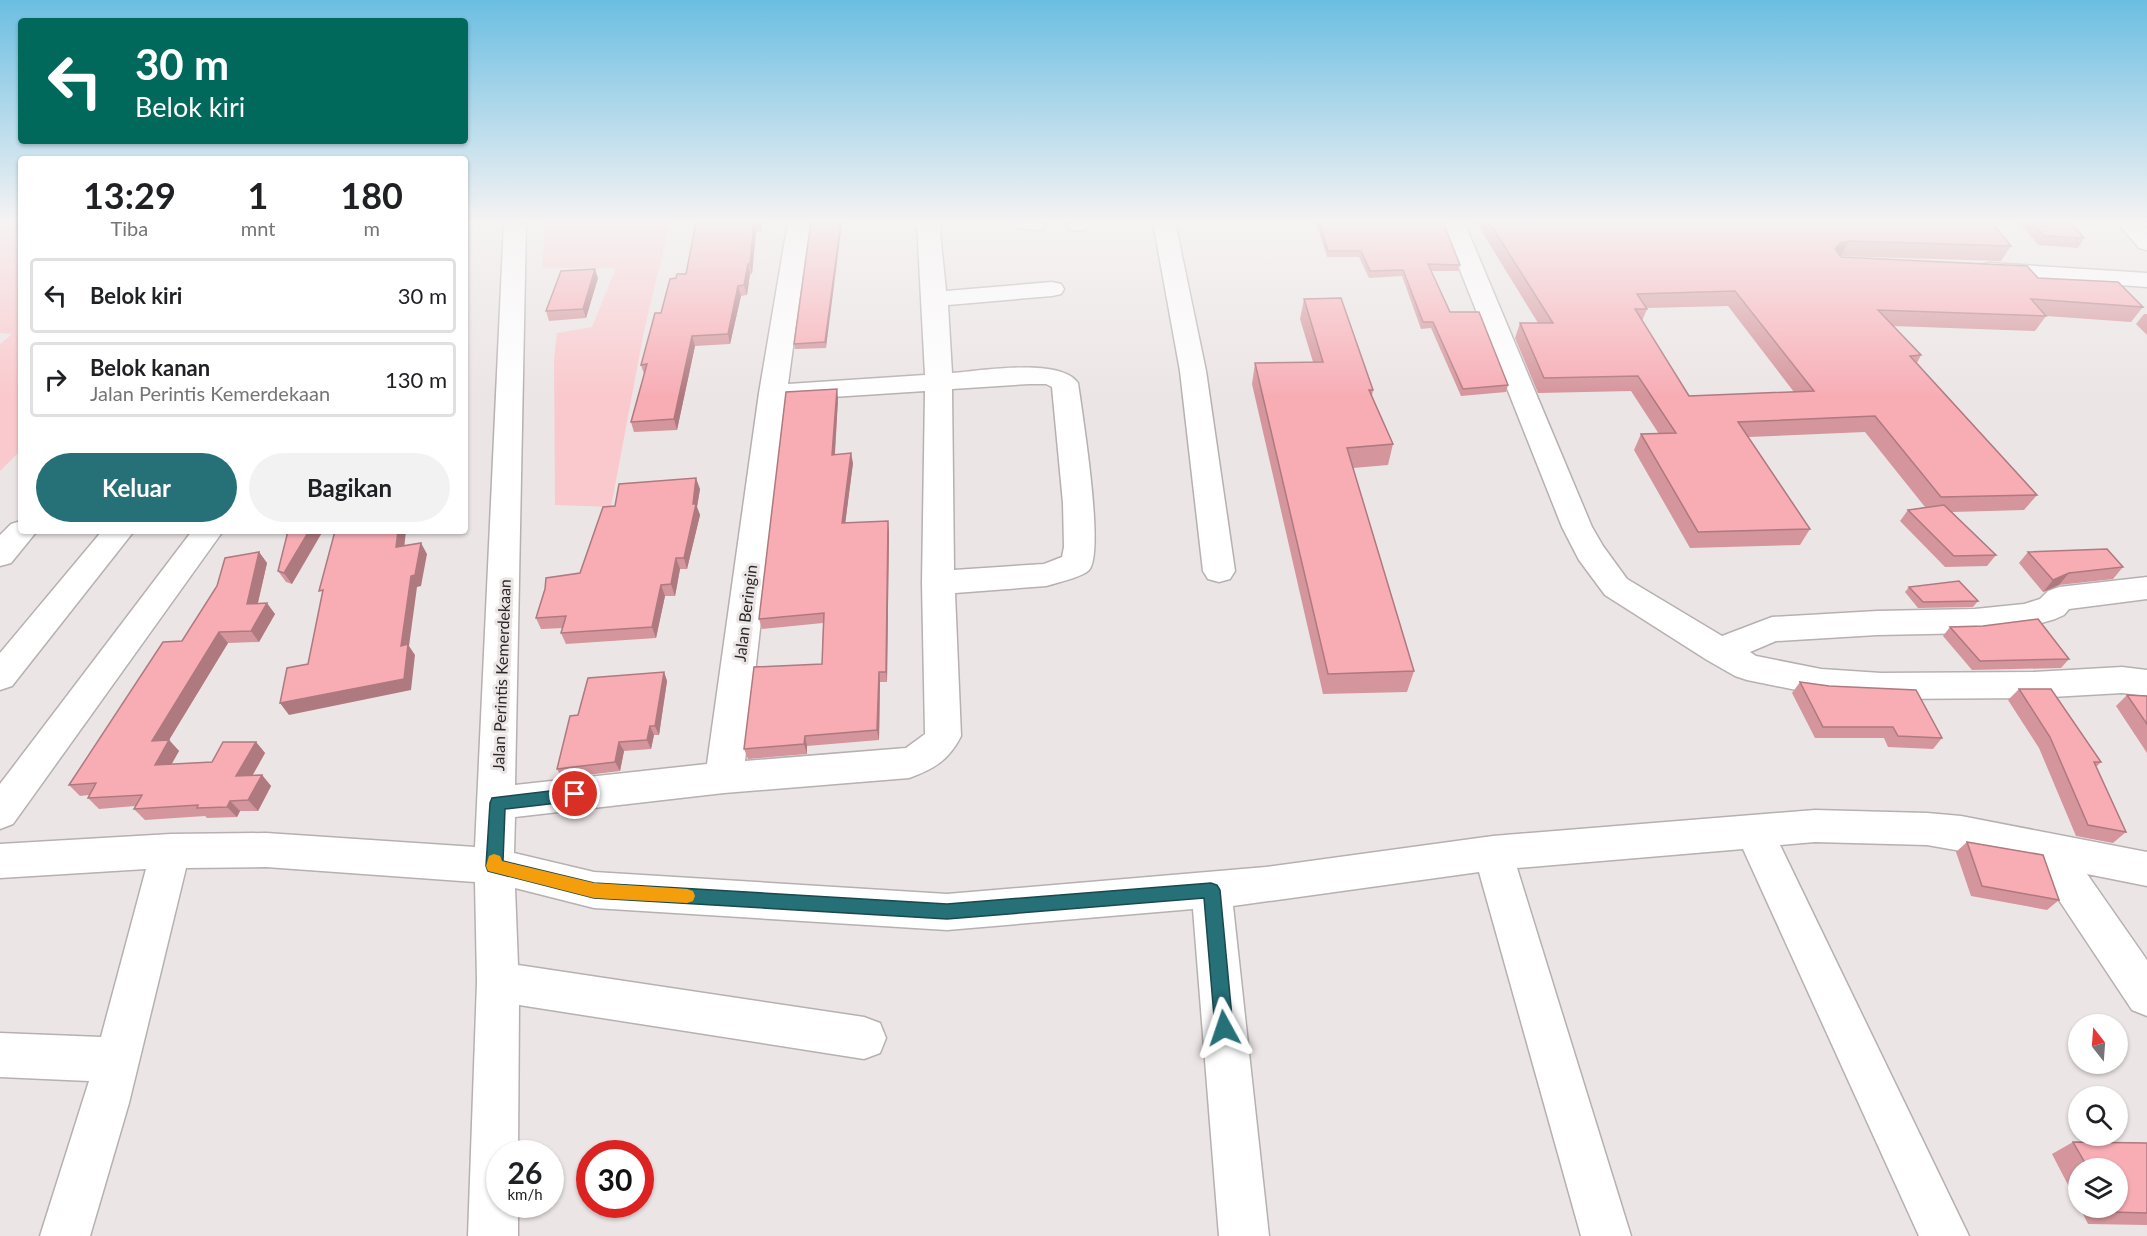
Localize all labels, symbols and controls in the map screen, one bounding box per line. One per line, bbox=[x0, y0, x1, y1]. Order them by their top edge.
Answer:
text: 30 m bbox=[135, 39, 229, 89]
icon: left bbox=[36, 42, 114, 120]
text: Belok kiri bbox=[135, 90, 245, 123]
text: 13:29 bbox=[83, 173, 176, 217]
text: 1 bbox=[248, 173, 269, 217]
text: 180 bbox=[340, 173, 403, 217]
text: Tiba bbox=[111, 216, 148, 240]
text: mnt bbox=[241, 216, 275, 240]
text: m bbox=[363, 216, 380, 240]
icon: left bbox=[39, 279, 72, 312]
text: Belok kiri bbox=[90, 282, 182, 309]
text: 30 m bbox=[398, 282, 447, 309]
text: Belok kanan bbox=[90, 354, 210, 381]
icon: right bbox=[39, 363, 72, 396]
text: 130 m bbox=[385, 366, 447, 393]
text: Jalan Perintis Kemerdekaan bbox=[90, 381, 330, 405]
button: Keluar bbox=[36, 453, 237, 522]
button: Bagikan bbox=[249, 453, 450, 522]
street label: Jalan Beringin bbox=[730, 563, 760, 663]
street label: Jalan Perintis Kemerdekaan bbox=[488, 579, 514, 771]
pin bbox=[549, 768, 600, 819]
icon: arrive bbox=[558, 777, 591, 810]
position arrow bbox=[1192, 996, 1256, 1060]
north arrow bbox=[2068, 1014, 2128, 1074]
map controls bbox=[2068, 1014, 2128, 1218]
button: search bbox=[2068, 1086, 2128, 1146]
speed limit sign: 30 bbox=[576, 1140, 654, 1218]
text: 26 bbox=[508, 1154, 542, 1190]
button: layers bbox=[2068, 1158, 2128, 1218]
text: km/h bbox=[507, 1185, 543, 1203]

